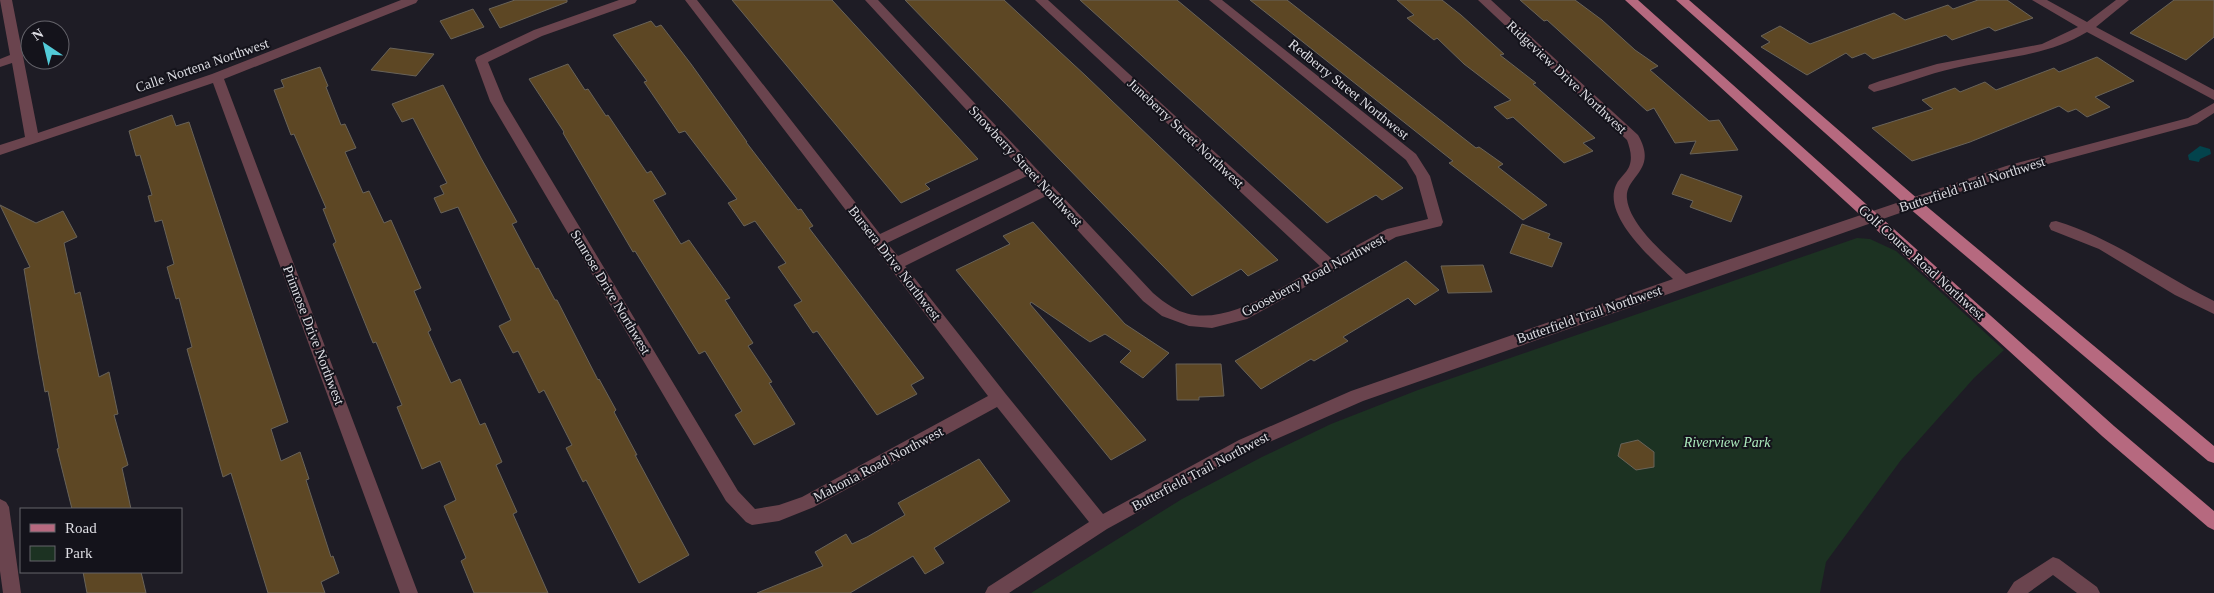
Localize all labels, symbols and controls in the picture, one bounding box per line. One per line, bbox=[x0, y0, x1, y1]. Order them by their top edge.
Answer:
street label: Ridgeview Drive Northwest bbox=[1504, 18, 1630, 137]
north arrow bbox=[20, 20, 70, 70]
text: N bbox=[29, 26, 46, 44]
street label: Calle Nortena Northwest bbox=[134, 36, 271, 95]
street label: Redberry Street Northwest bbox=[1286, 36, 1412, 143]
street label: Juneberry Street Northwest bbox=[1125, 76, 1247, 191]
street label: Snowberry Street Northwest bbox=[966, 103, 1086, 230]
street label: Butterfield Trail Northwest bbox=[1897, 154, 2047, 215]
street label: Golf Course Road Northwest bbox=[1856, 202, 1988, 323]
street label: Bursera Drive Northwest bbox=[845, 203, 944, 323]
street label: Sunrose Drive Northwest bbox=[567, 227, 654, 357]
street label: Gooseberry Road Northwest bbox=[1239, 231, 1388, 320]
street label: Primrose Drive Northwest bbox=[280, 264, 347, 407]
street label: Butterfield Trail Northwest bbox=[1515, 283, 1664, 346]
street label: Mahonia Road Northwest bbox=[811, 424, 946, 505]
street label: Butterfield Trail Northwest bbox=[1129, 429, 1271, 514]
park label: Riverview Park bbox=[1683, 435, 1771, 450]
legend bbox=[20, 508, 182, 573]
text: Road bbox=[65, 520, 97, 536]
text: Park bbox=[65, 545, 93, 561]

